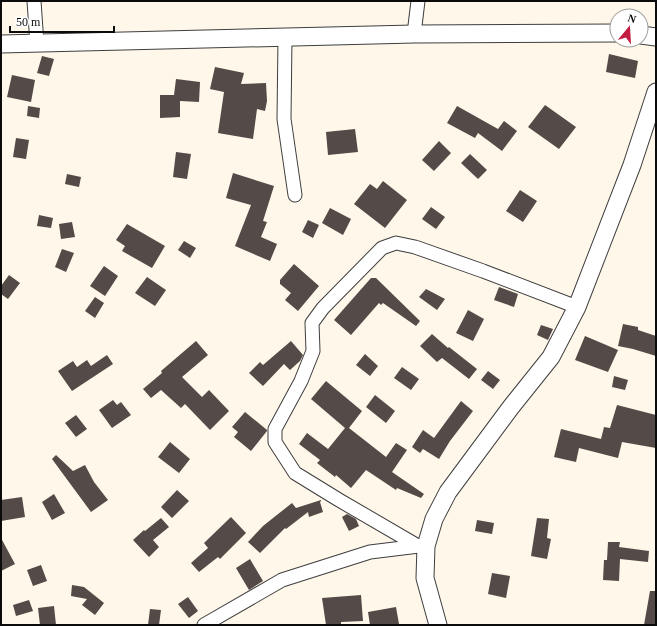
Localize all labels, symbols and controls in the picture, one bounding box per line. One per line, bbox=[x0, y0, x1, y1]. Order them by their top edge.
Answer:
scale bar bbox=[10, 8, 114, 34]
north arrow bbox=[609, 8, 649, 48]
text: N bbox=[626, 12, 638, 25]
text: 50 m bbox=[16, 15, 41, 29]

